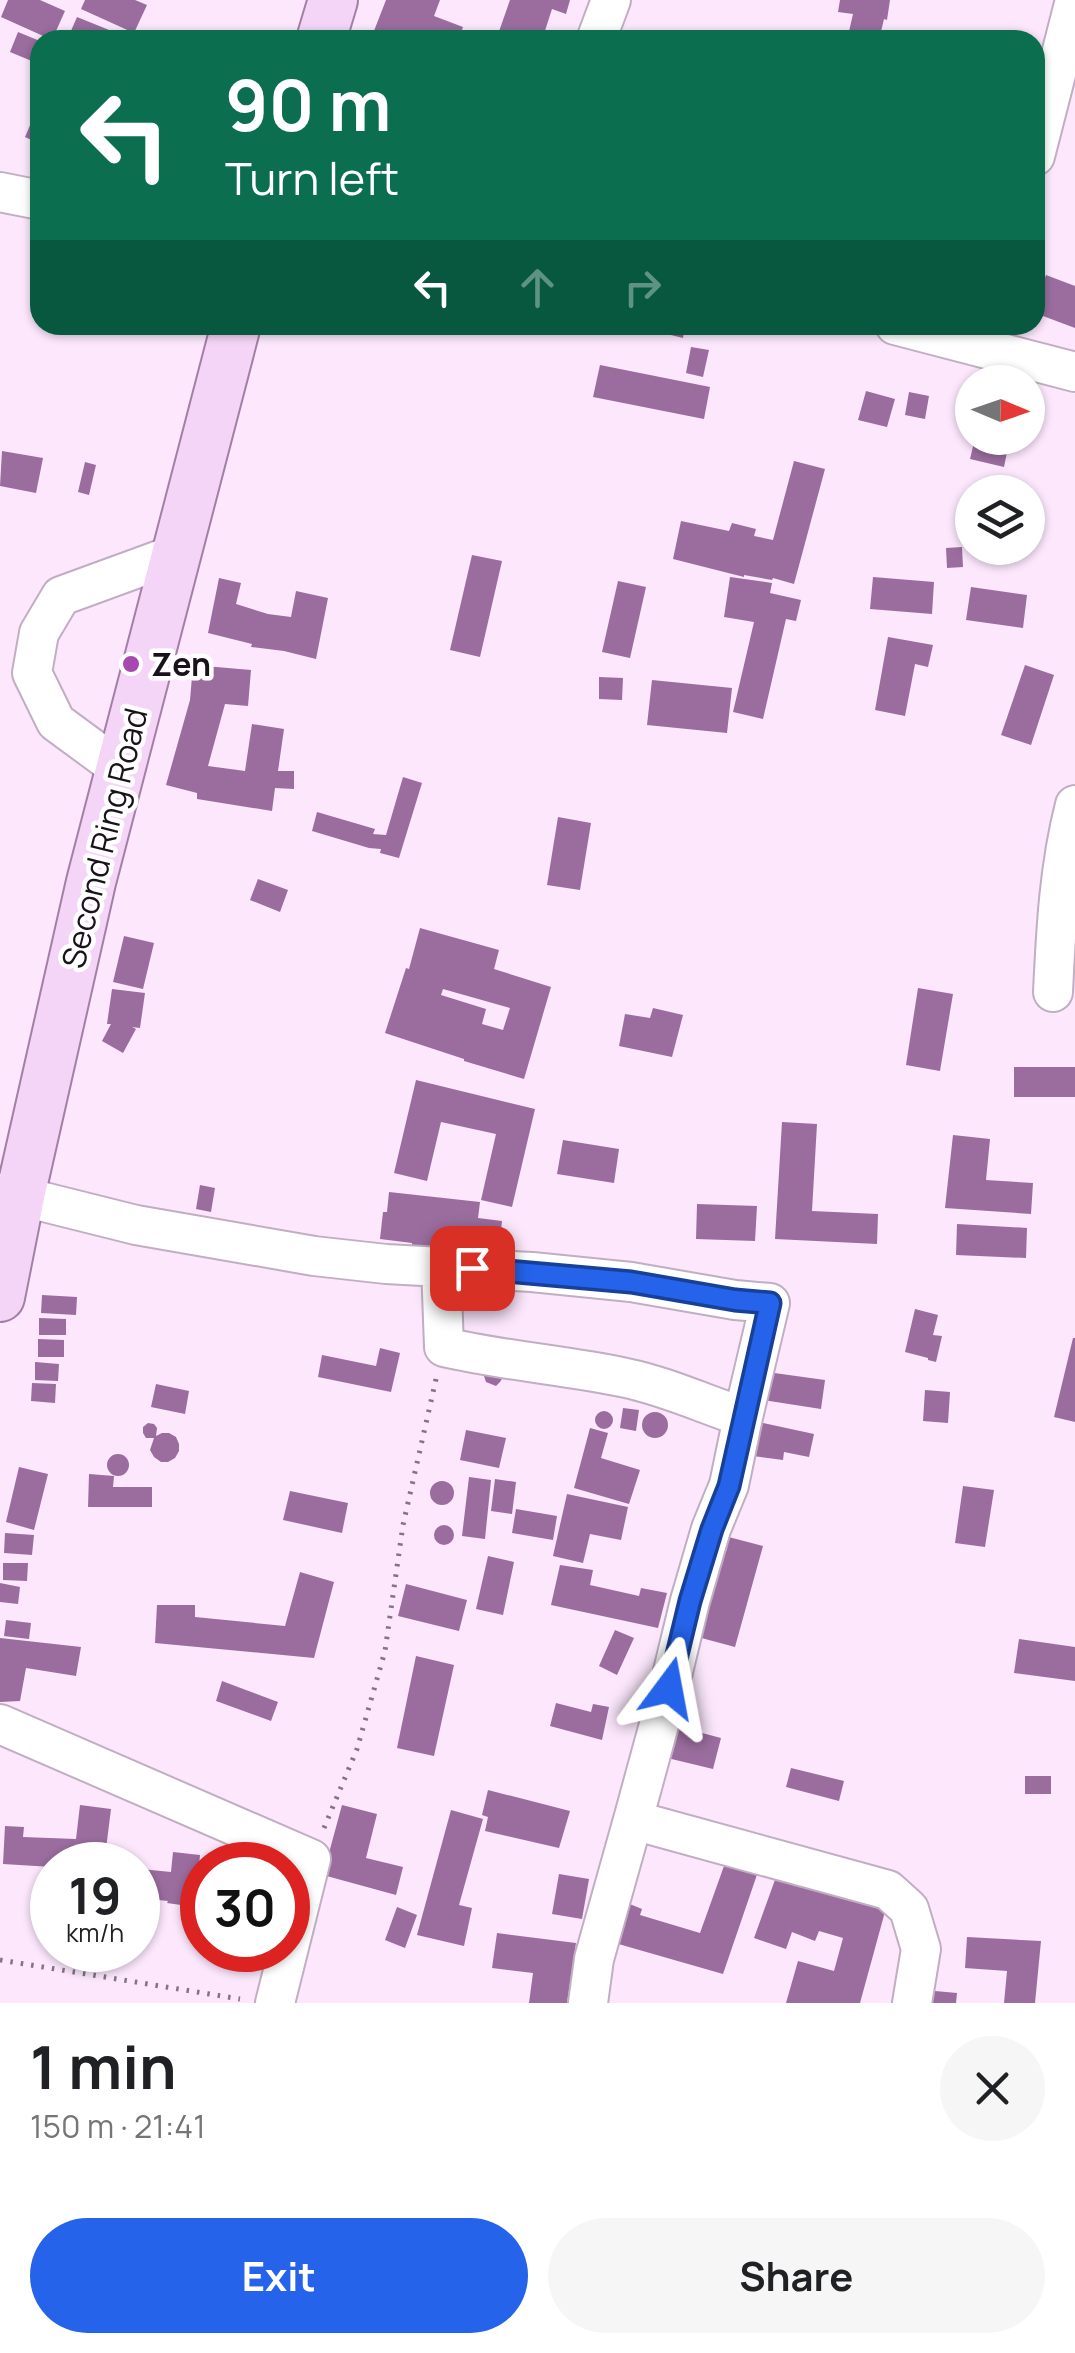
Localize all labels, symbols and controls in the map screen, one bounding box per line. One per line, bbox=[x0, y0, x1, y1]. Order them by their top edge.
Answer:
text: 90 m bbox=[225, 56, 392, 152]
icon: left bbox=[60, 70, 190, 200]
text: Turn left bbox=[225, 147, 399, 209]
icon: left bbox=[405, 260, 460, 315]
icon: ahead bbox=[510, 260, 565, 315]
icon: right bbox=[615, 260, 670, 315]
north arrow bbox=[955, 365, 1045, 455]
map controls bbox=[955, 365, 1045, 565]
button: layers bbox=[955, 475, 1045, 565]
place label: Zen bbox=[151, 642, 211, 686]
marker: Zen bbox=[120, 653, 142, 675]
street label: Second Ring Road bbox=[50, 703, 158, 973]
pin bbox=[430, 1226, 515, 1311]
icon: arrive bbox=[445, 1241, 500, 1296]
position arrow bbox=[617, 1636, 721, 1740]
speed limit sign: 30 bbox=[180, 1842, 310, 1972]
text: 19 bbox=[69, 1861, 121, 1929]
text: km/h bbox=[66, 1915, 124, 1950]
text: 1 min bbox=[30, 2025, 177, 2107]
button: close bbox=[940, 2036, 1045, 2141]
text: 150 m · 21:41 bbox=[30, 2104, 206, 2148]
button: Exit bbox=[30, 2218, 528, 2333]
button: Share bbox=[548, 2218, 1045, 2333]

